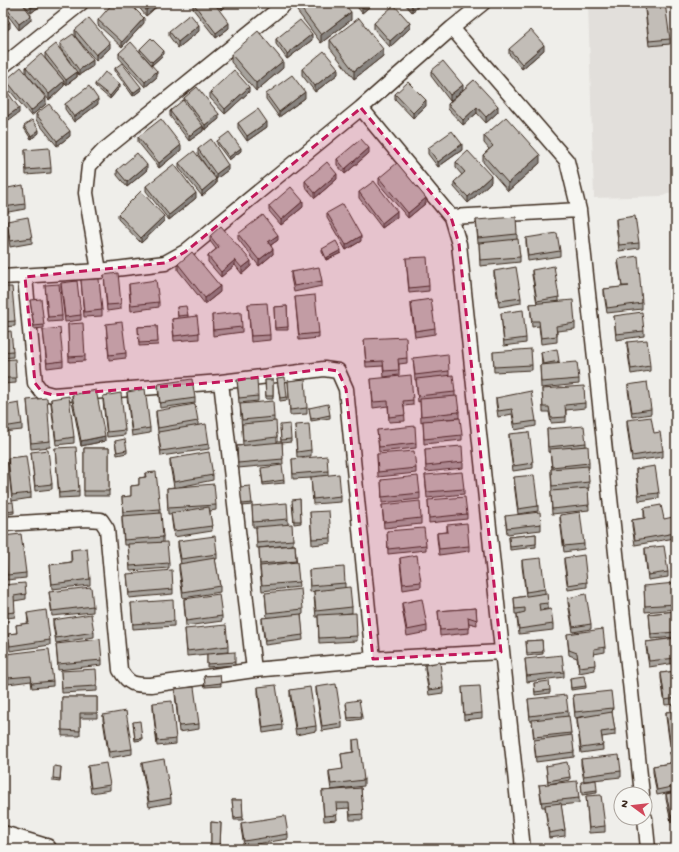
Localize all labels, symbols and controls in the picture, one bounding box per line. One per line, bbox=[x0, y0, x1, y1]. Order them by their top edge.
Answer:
north arrow bbox=[613, 786, 653, 826]
text: N bbox=[619, 799, 632, 809]

